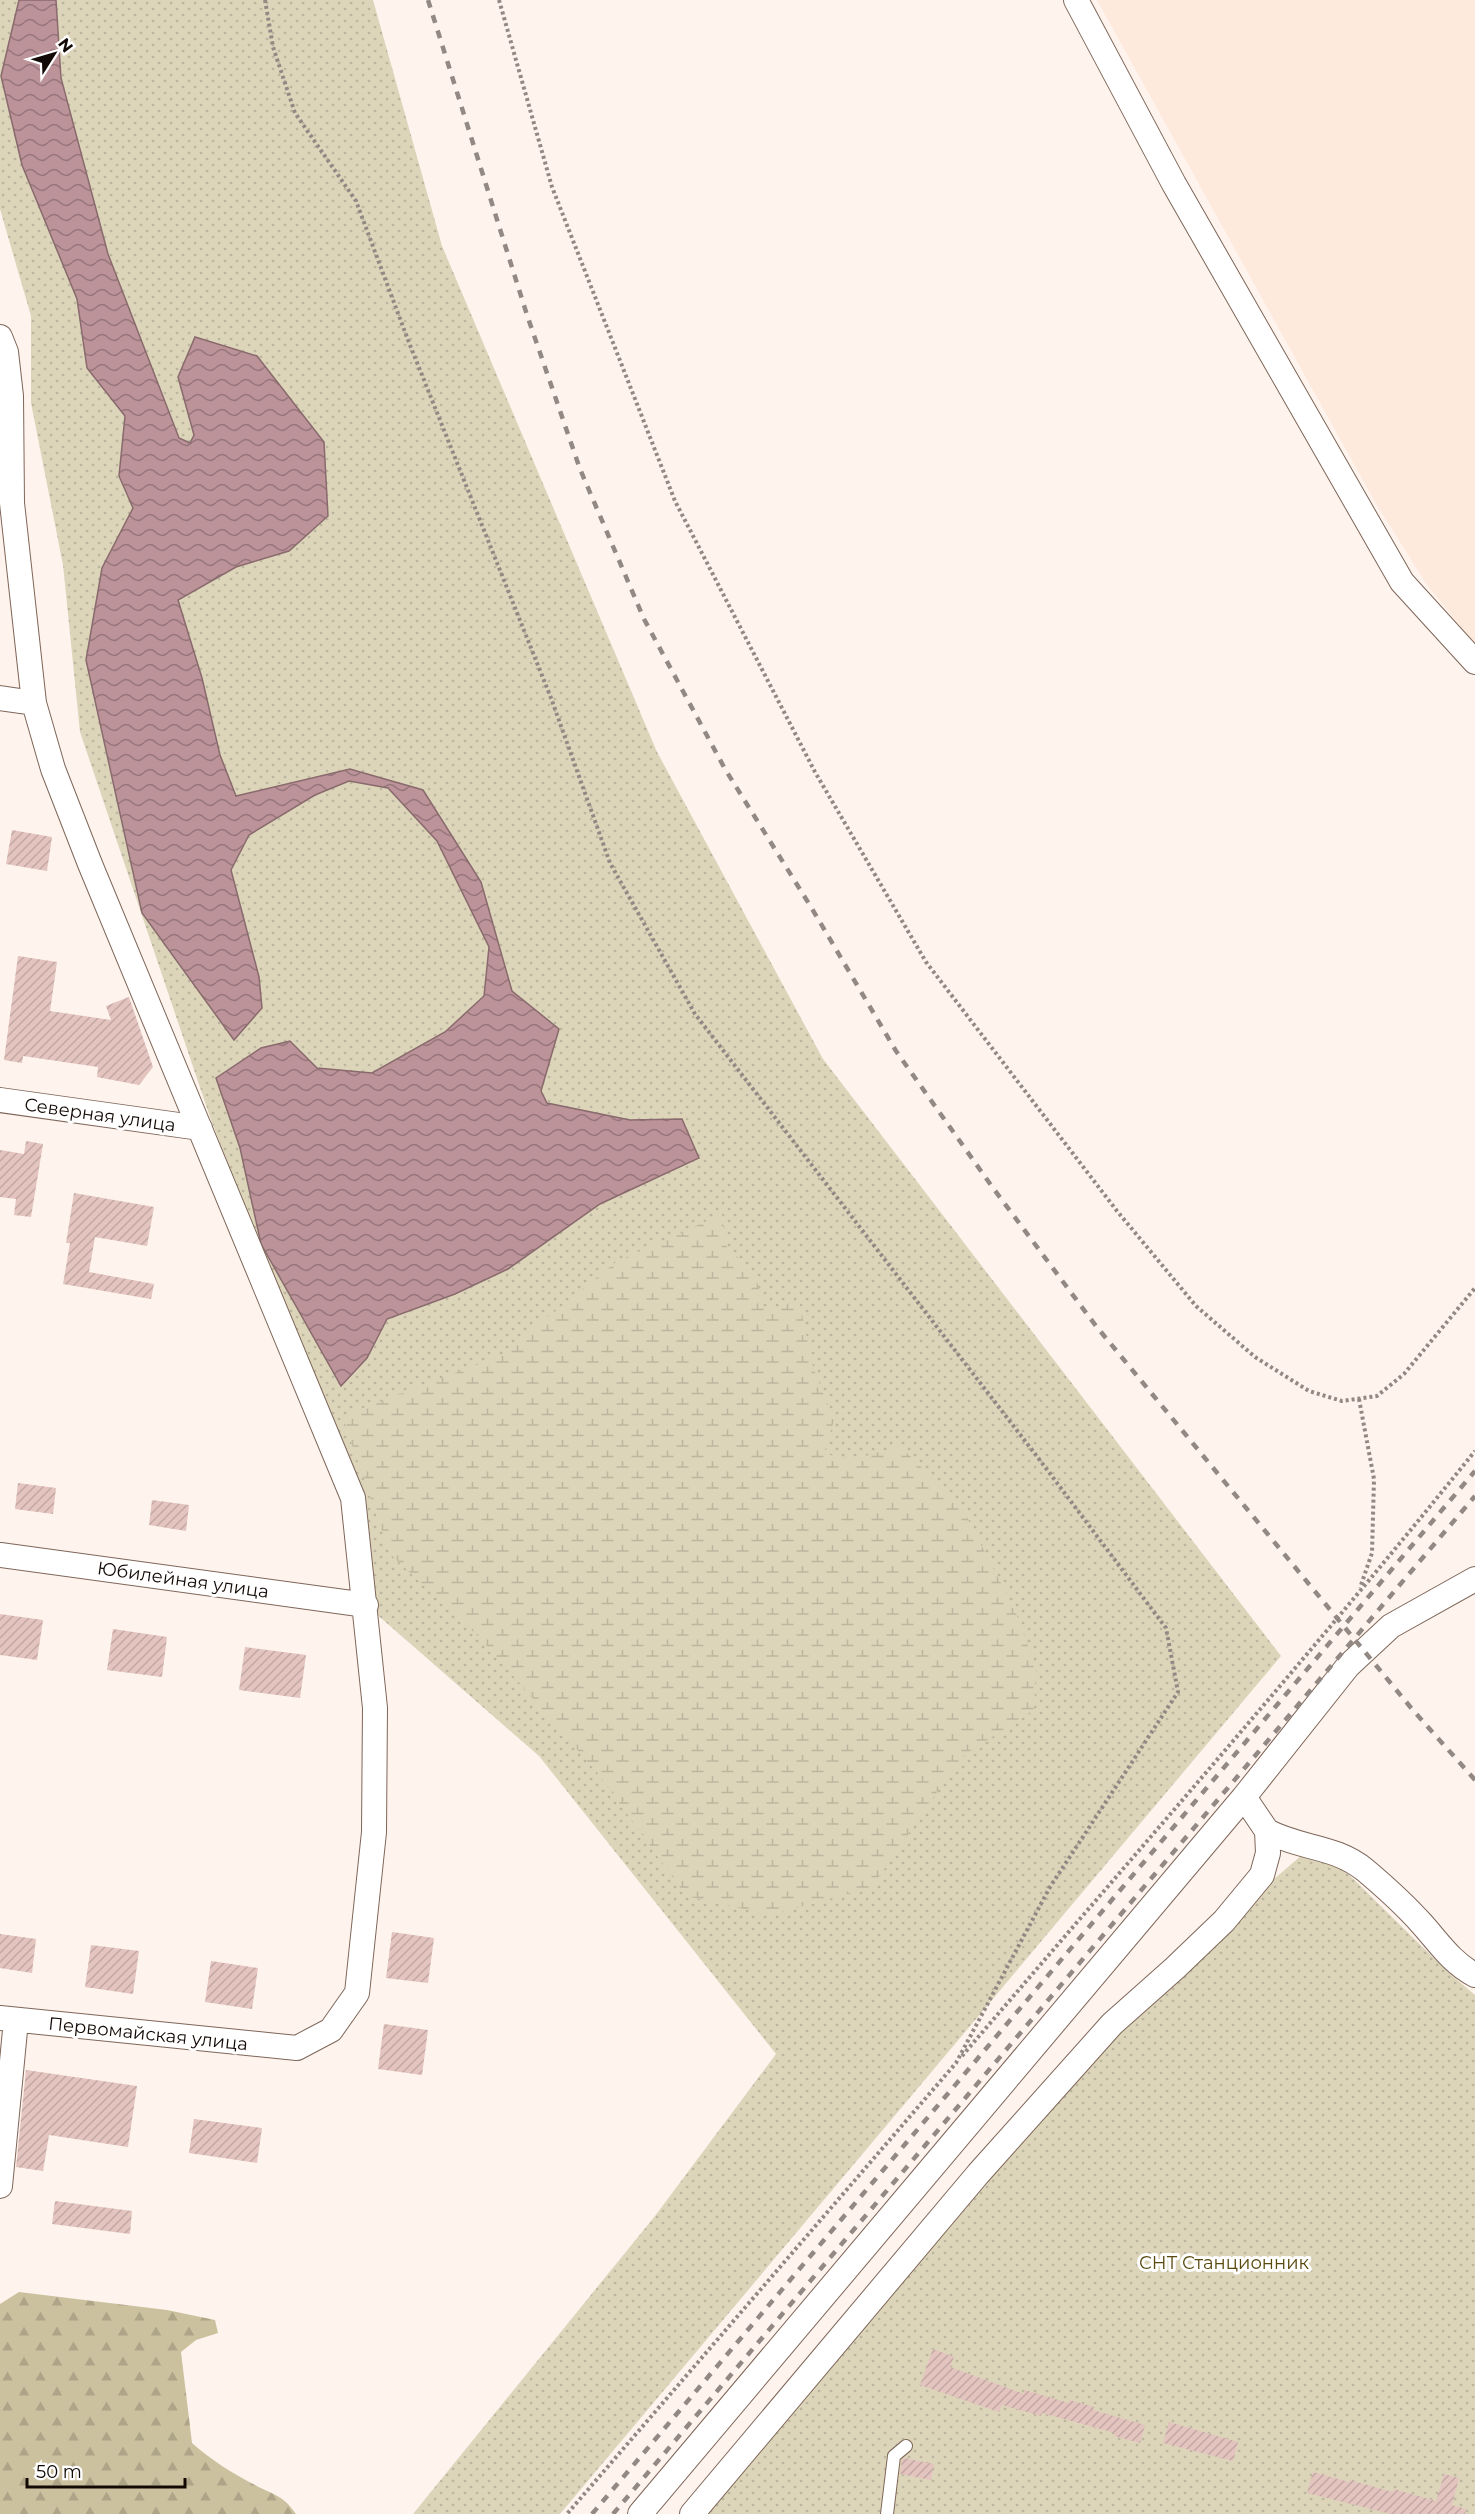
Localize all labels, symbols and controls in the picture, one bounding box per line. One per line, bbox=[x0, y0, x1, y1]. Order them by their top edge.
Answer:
north arrow bbox=[24, 24, 84, 84]
text: N bbox=[54, 34, 77, 56]
street label: Северная улица bbox=[23, 1093, 177, 1137]
street label: Юбилейная улица bbox=[96, 1557, 270, 1603]
street label: Первомайская улица bbox=[47, 2013, 249, 2055]
park label: СНТ Станционник bbox=[1139, 2252, 1310, 2274]
scale bar bbox=[27, 2451, 184, 2489]
text: 50 m bbox=[36, 2461, 82, 2483]

